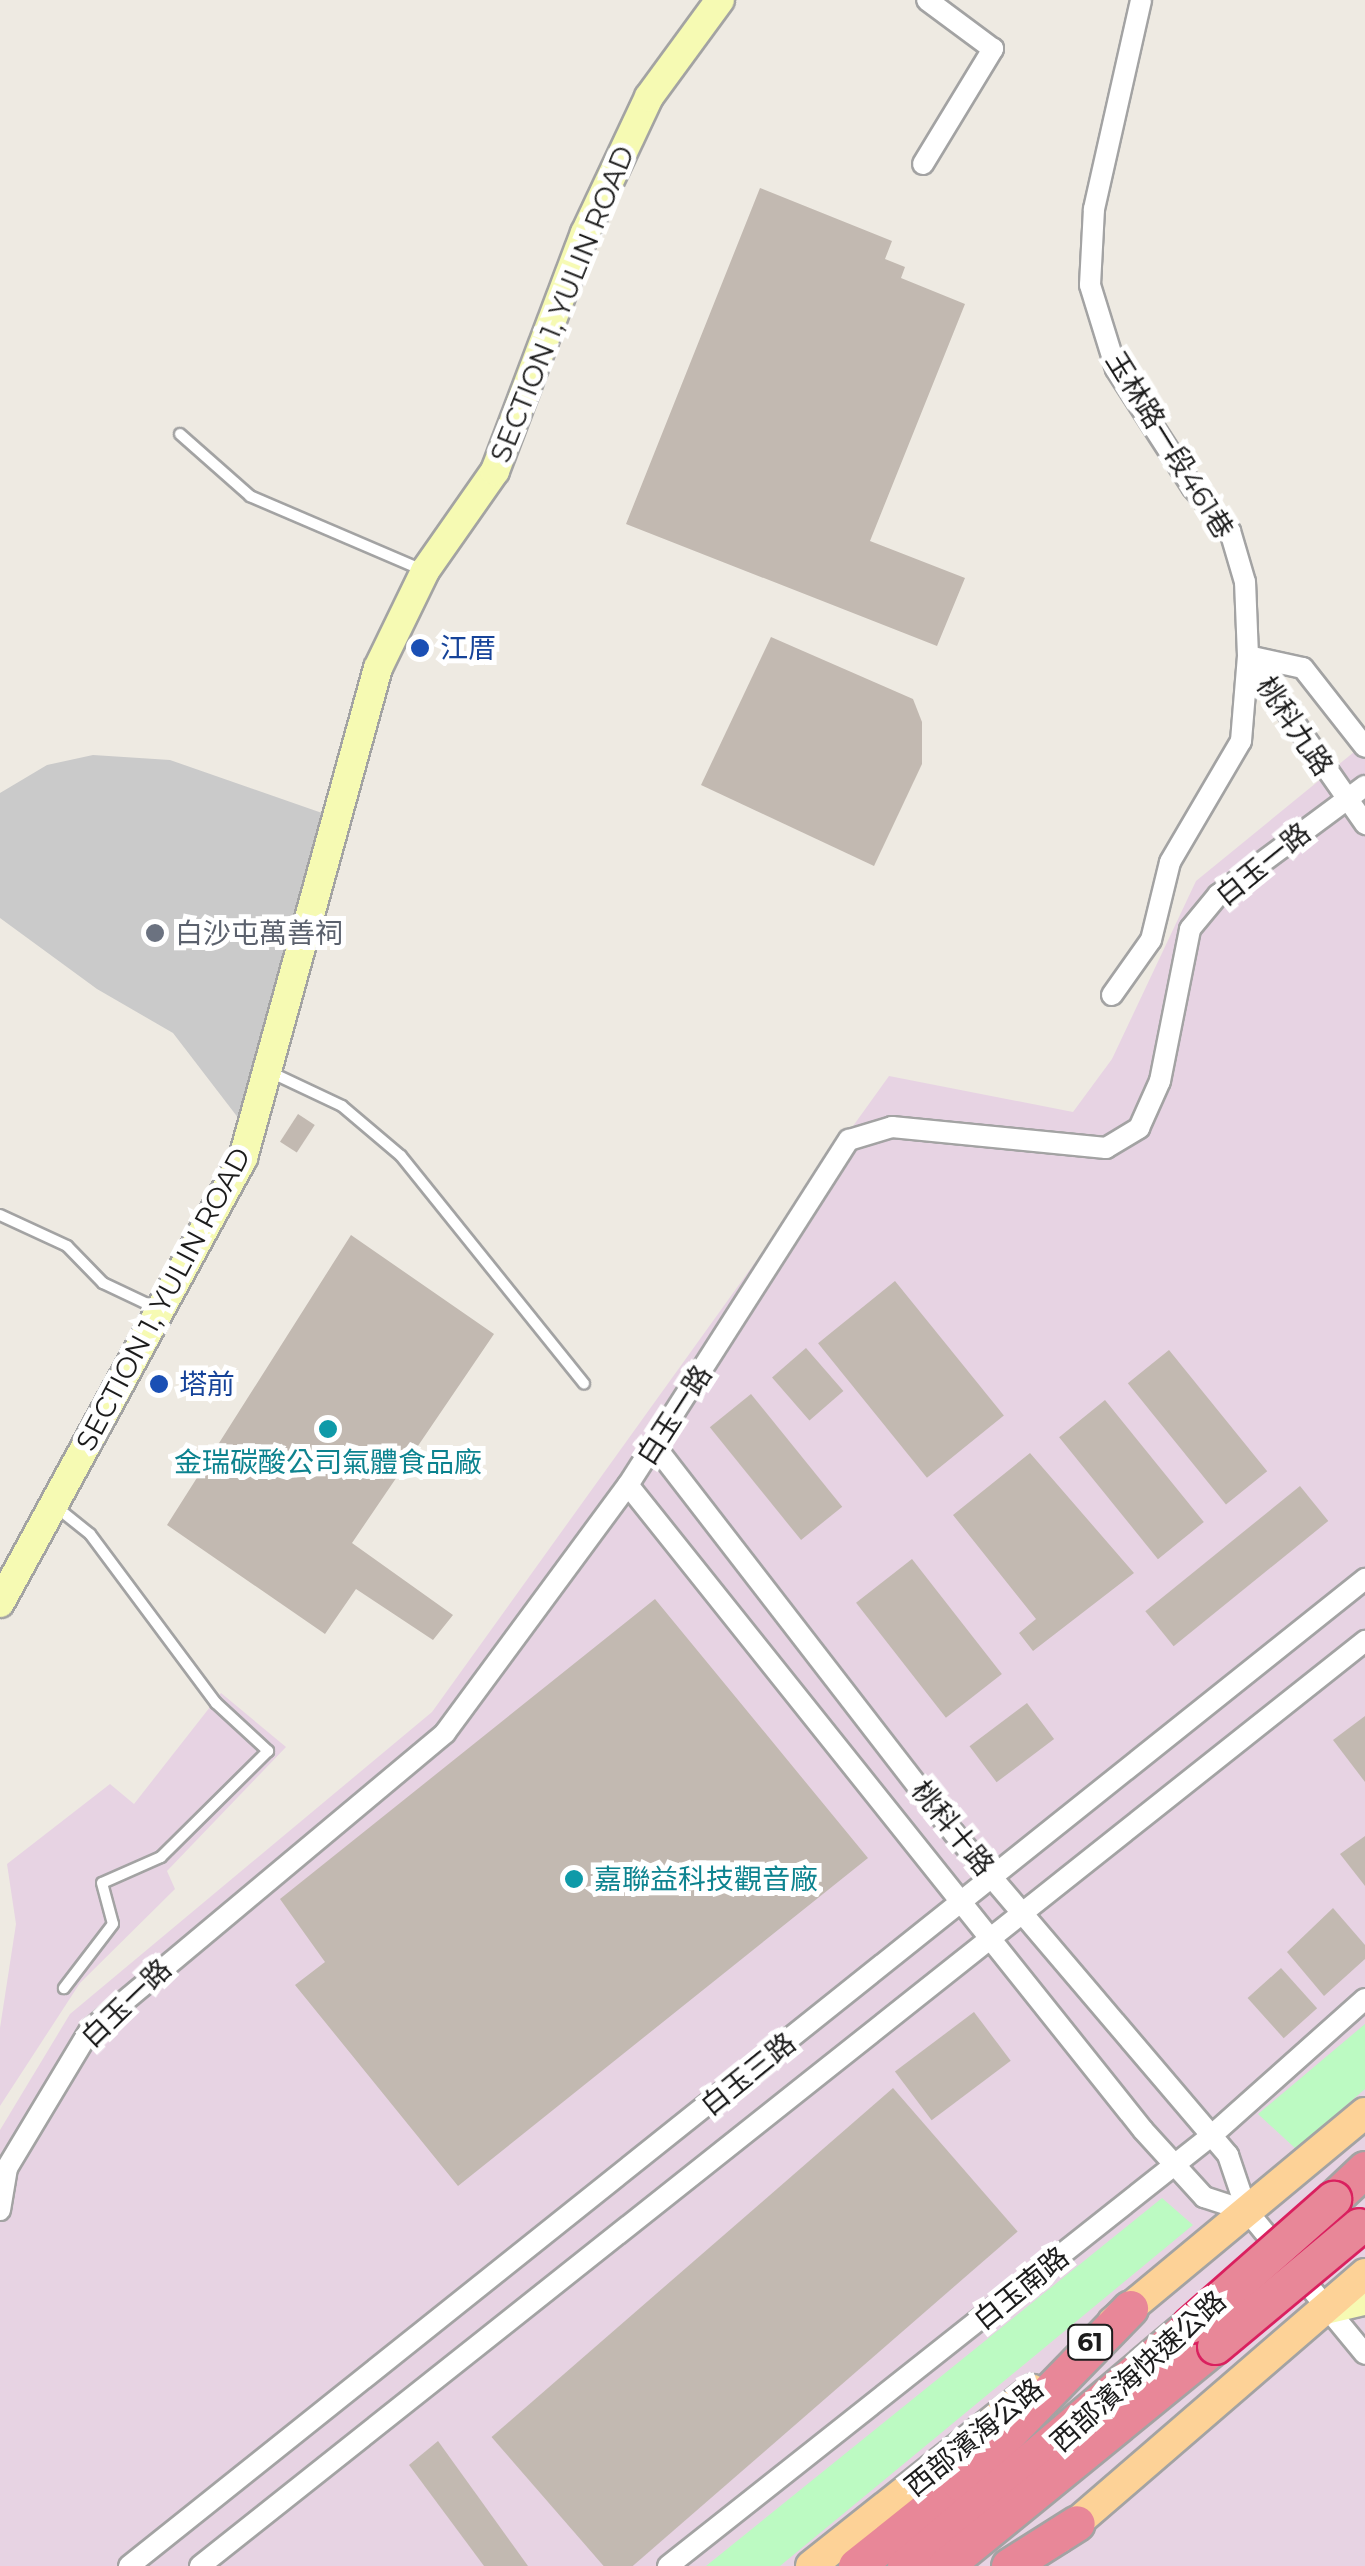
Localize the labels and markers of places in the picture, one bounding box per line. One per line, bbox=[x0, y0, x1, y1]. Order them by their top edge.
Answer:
place label: 江厝 bbox=[440, 631, 496, 665]
marker: 江厝 bbox=[409, 637, 431, 659]
place label: 白沙屯萬善祠 bbox=[175, 916, 343, 950]
marker: 白沙屯萬善祠 bbox=[144, 922, 166, 944]
place label: 塔前 bbox=[179, 1367, 235, 1401]
marker: 塔前 bbox=[148, 1373, 170, 1395]
marker: 金瑞碳酸公司氣體食品廠 bbox=[317, 1418, 339, 1440]
place label: 金瑞碳酸公司氣體食品廠 bbox=[174, 1445, 482, 1479]
place label: 嘉聯益科技觀音廠 bbox=[594, 1862, 818, 1896]
marker: 嘉聯益科技觀音廠 bbox=[563, 1868, 585, 1890]

